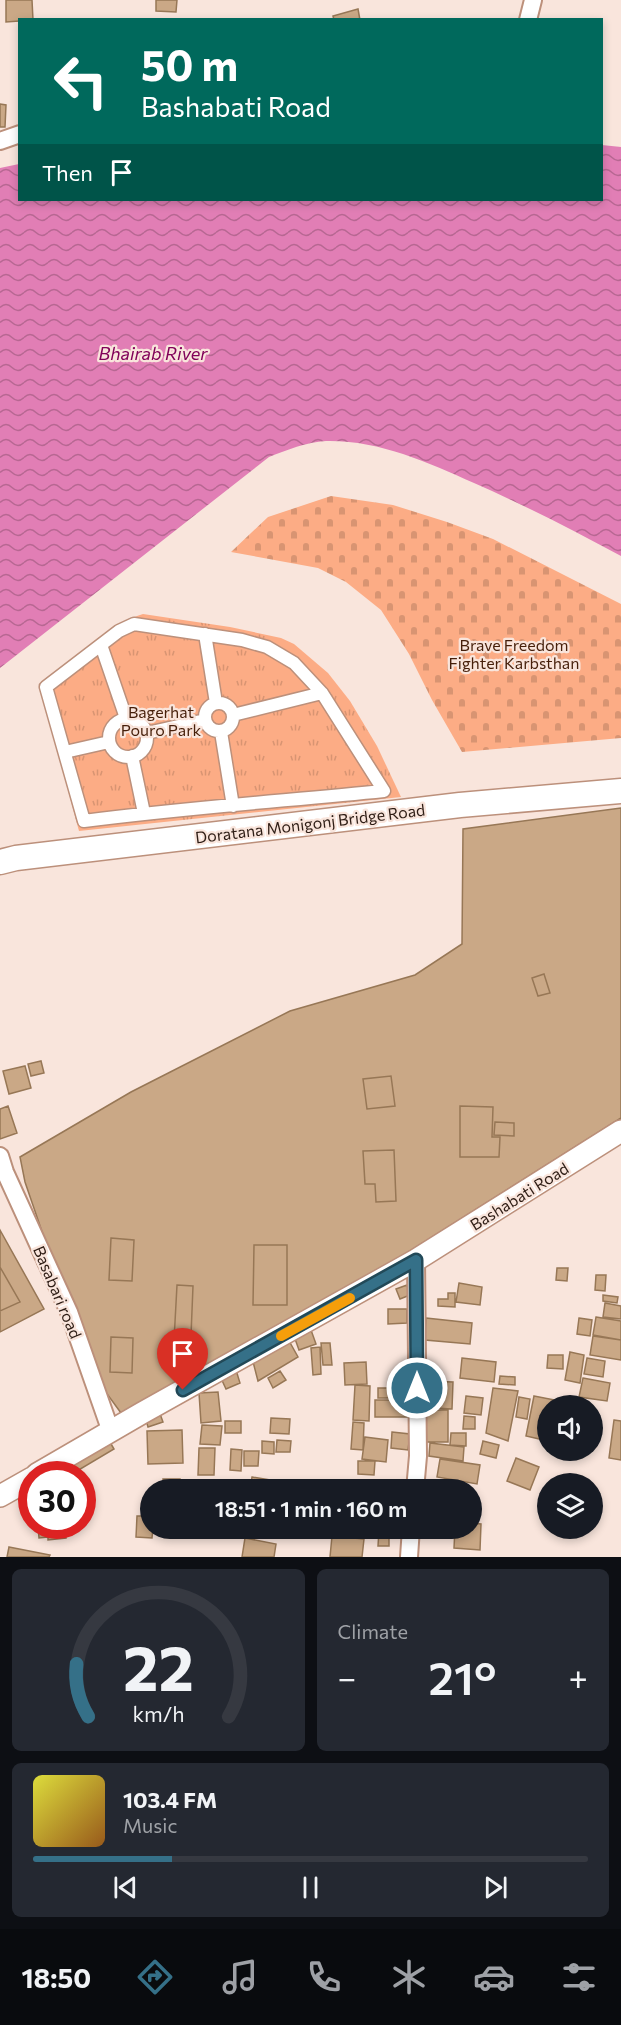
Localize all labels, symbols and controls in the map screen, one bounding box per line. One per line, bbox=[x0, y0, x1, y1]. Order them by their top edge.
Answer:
text: 50 m bbox=[141, 38, 238, 90]
icon: left bbox=[42, 42, 120, 120]
text: Bashabati Road bbox=[141, 90, 331, 123]
icon: arrive bbox=[105, 156, 138, 189]
text: Then bbox=[42, 159, 93, 186]
water label: Bhairab River bbox=[99, 342, 208, 364]
park label: Brave Freedom Fighter Karbsthan bbox=[449, 635, 579, 672]
park label: Bagerhat Pouro Park bbox=[121, 702, 202, 739]
street label: Doratana Monigonj Bridge Road bbox=[194, 799, 426, 847]
street label: Bashabati Road bbox=[466, 1158, 572, 1234]
street label: Basabari road bbox=[30, 1243, 86, 1341]
pin bbox=[157, 1328, 208, 1390]
icon: arrive bbox=[166, 1337, 199, 1370]
position arrow bbox=[385, 1356, 449, 1420]
map controls bbox=[537, 1395, 603, 1539]
button: sound bbox=[537, 1395, 603, 1461]
speed limit sign: 30 bbox=[18, 1461, 96, 1539]
button: layers bbox=[537, 1473, 603, 1539]
text: 18:51 · 1 min · 160 m bbox=[215, 1495, 407, 1522]
text: Climate bbox=[338, 1619, 408, 1643]
text: 22 bbox=[123, 1628, 194, 1704]
text: 21° bbox=[429, 1649, 496, 1704]
text: − bbox=[338, 1656, 356, 1697]
text: + bbox=[569, 1656, 588, 1697]
text: km/h bbox=[132, 1700, 184, 1726]
text: 103.4 FM bbox=[123, 1786, 217, 1813]
text: Music bbox=[123, 1813, 177, 1837]
icon: previous bbox=[109, 1871, 142, 1904]
icon: pause bbox=[294, 1871, 327, 1904]
icon: next bbox=[479, 1871, 512, 1904]
icon: directions bbox=[134, 1956, 176, 1998]
icon: music bbox=[219, 1956, 261, 1998]
icon: phone bbox=[303, 1956, 345, 1998]
icon: climate bbox=[388, 1956, 430, 1998]
icon: car bbox=[473, 1956, 515, 1998]
icon: filters bbox=[558, 1956, 600, 1998]
text: 18:50 bbox=[21, 1961, 91, 1994]

